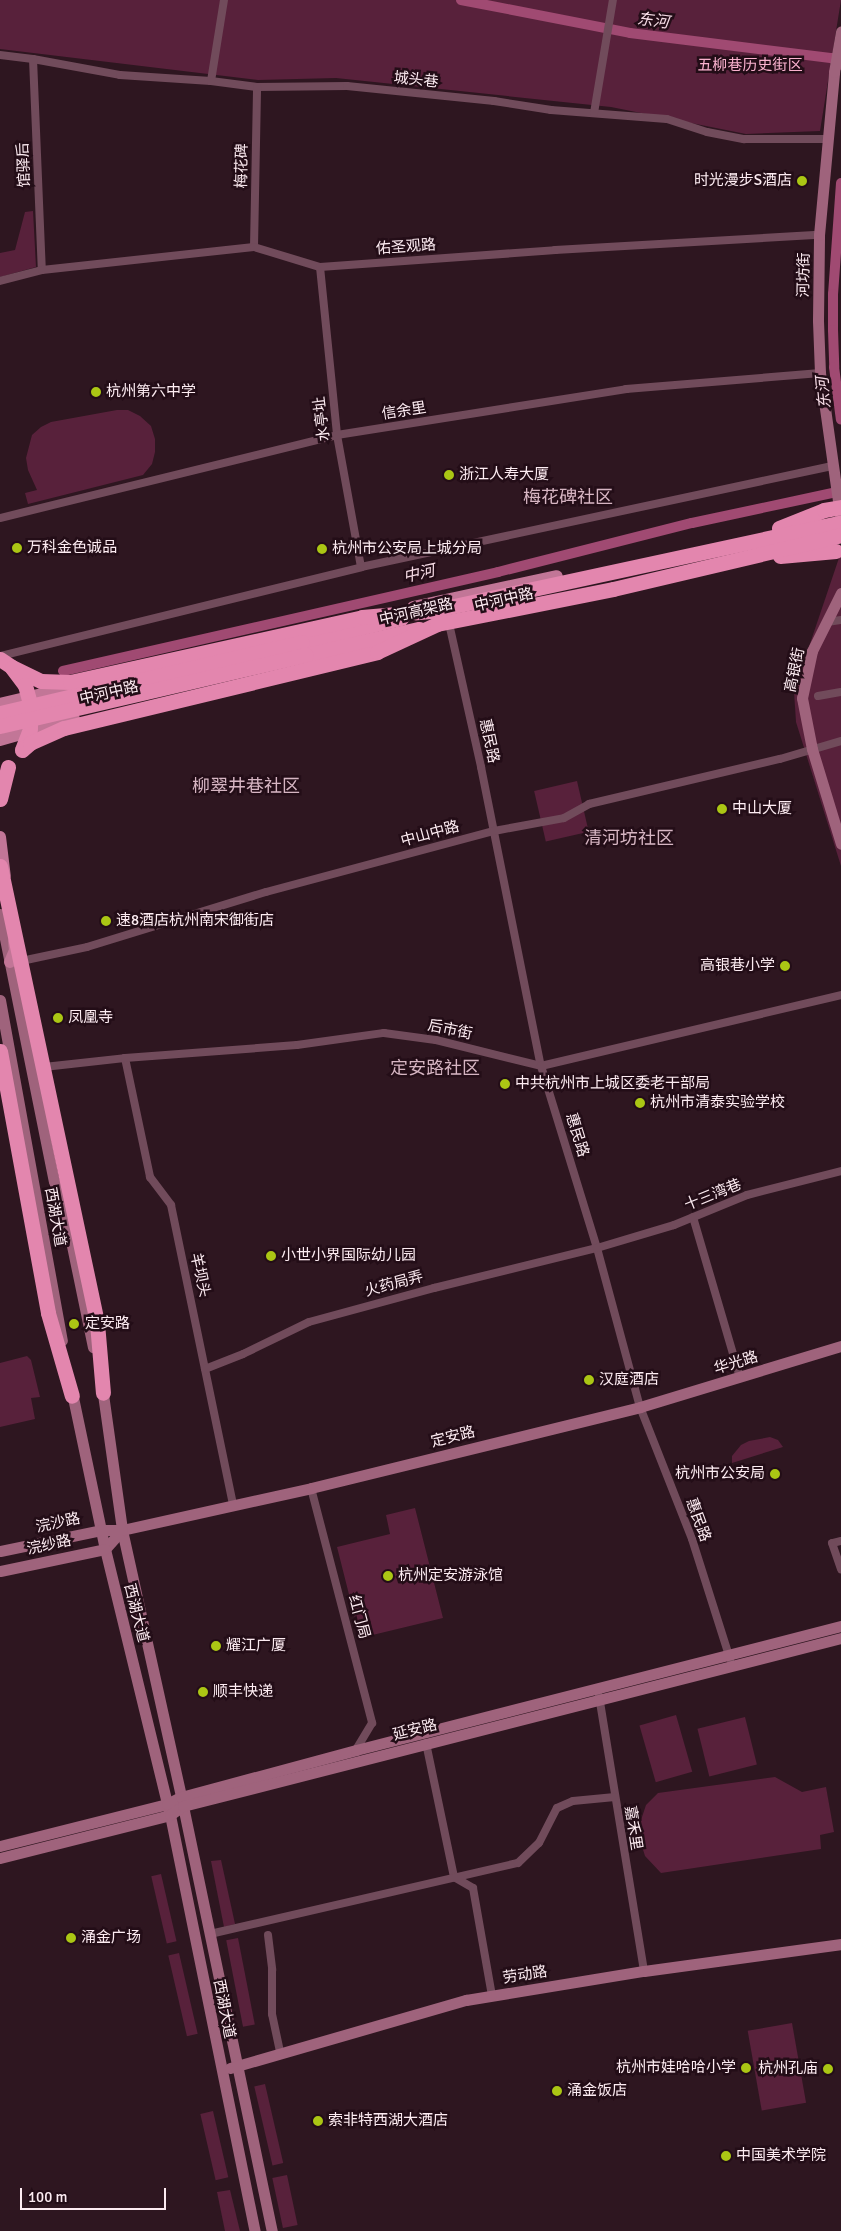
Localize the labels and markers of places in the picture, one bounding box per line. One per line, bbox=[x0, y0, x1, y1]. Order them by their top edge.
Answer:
place label: 时光漫步S酒店 bbox=[694, 172, 792, 190]
marker: 时光漫步S酒店 bbox=[796, 175, 808, 187]
place label: 杭州第六中学 bbox=[106, 383, 196, 401]
marker: 杭州第六中学 bbox=[90, 386, 102, 398]
place label: 浙江人寿大厦 bbox=[459, 466, 549, 484]
marker: 浙江人寿大厦 bbox=[443, 469, 455, 481]
place label: 万科金色诚品 bbox=[27, 539, 117, 557]
place label: 杭州市公安局上城分局 bbox=[332, 540, 482, 558]
marker: 万科金色诚品 bbox=[11, 542, 23, 554]
marker: 杭州市公安局上城分局 bbox=[316, 543, 328, 555]
place label: 中山大厦 bbox=[732, 800, 792, 818]
marker: 中山大厦 bbox=[716, 803, 728, 815]
place label: 速8酒店杭州南宋御街店 bbox=[116, 912, 274, 930]
marker: 速8酒店杭州南宋御街店 bbox=[100, 915, 112, 927]
place label: 高银巷小学 bbox=[700, 957, 775, 975]
marker: 高银巷小学 bbox=[779, 960, 791, 972]
place label: 凤凰寺 bbox=[68, 1009, 113, 1027]
marker: 凤凰寺 bbox=[52, 1012, 64, 1024]
place label: 中共杭州市上城区委老干部局 bbox=[515, 1075, 710, 1093]
marker: 中共杭州市上城区委老干部局 bbox=[499, 1078, 511, 1090]
place label: 杭州市清泰实验学校 bbox=[650, 1094, 785, 1112]
marker: 杭州市清泰实验学校 bbox=[634, 1097, 646, 1109]
place label: 小世小界国际幼儿园 bbox=[281, 1247, 416, 1265]
marker: 小世小界国际幼儿园 bbox=[265, 1250, 277, 1262]
place label: 定安路 bbox=[85, 1315, 130, 1333]
marker: 定安路 bbox=[67, 1317, 81, 1331]
place label: 汉庭酒店 bbox=[599, 1371, 659, 1389]
marker: 汉庭酒店 bbox=[583, 1374, 595, 1386]
place label: 杭州市公安局 bbox=[675, 1465, 765, 1483]
marker: 杭州市公安局 bbox=[769, 1468, 781, 1480]
place label: 杭州定安游泳馆 bbox=[398, 1567, 503, 1585]
marker: 杭州定安游泳馆 bbox=[382, 1570, 394, 1582]
place label: 耀江广厦 bbox=[226, 1637, 286, 1655]
marker: 耀江广厦 bbox=[210, 1640, 222, 1652]
place label: 顺丰快递 bbox=[213, 1683, 273, 1701]
marker: 顺丰快递 bbox=[197, 1686, 209, 1698]
place label: 涌金广场 bbox=[81, 1929, 141, 1947]
marker: 涌金广场 bbox=[65, 1932, 77, 1944]
place label: 杭州市娃哈哈小学 bbox=[616, 2059, 736, 2077]
place label: 杭州孔庙 bbox=[758, 2060, 818, 2078]
marker: 杭州市娃哈哈小学 bbox=[740, 2062, 752, 2074]
marker: 杭州孔庙 bbox=[822, 2063, 834, 2075]
place label: 涌金饭店 bbox=[567, 2082, 627, 2100]
marker: 涌金饭店 bbox=[551, 2085, 563, 2097]
place label: 索非特西湖大酒店 bbox=[328, 2112, 448, 2130]
marker: 索非特西湖大酒店 bbox=[312, 2115, 324, 2127]
place label: 中国美术学院 bbox=[736, 2147, 826, 2165]
marker: 中国美术学院 bbox=[720, 2150, 732, 2162]

